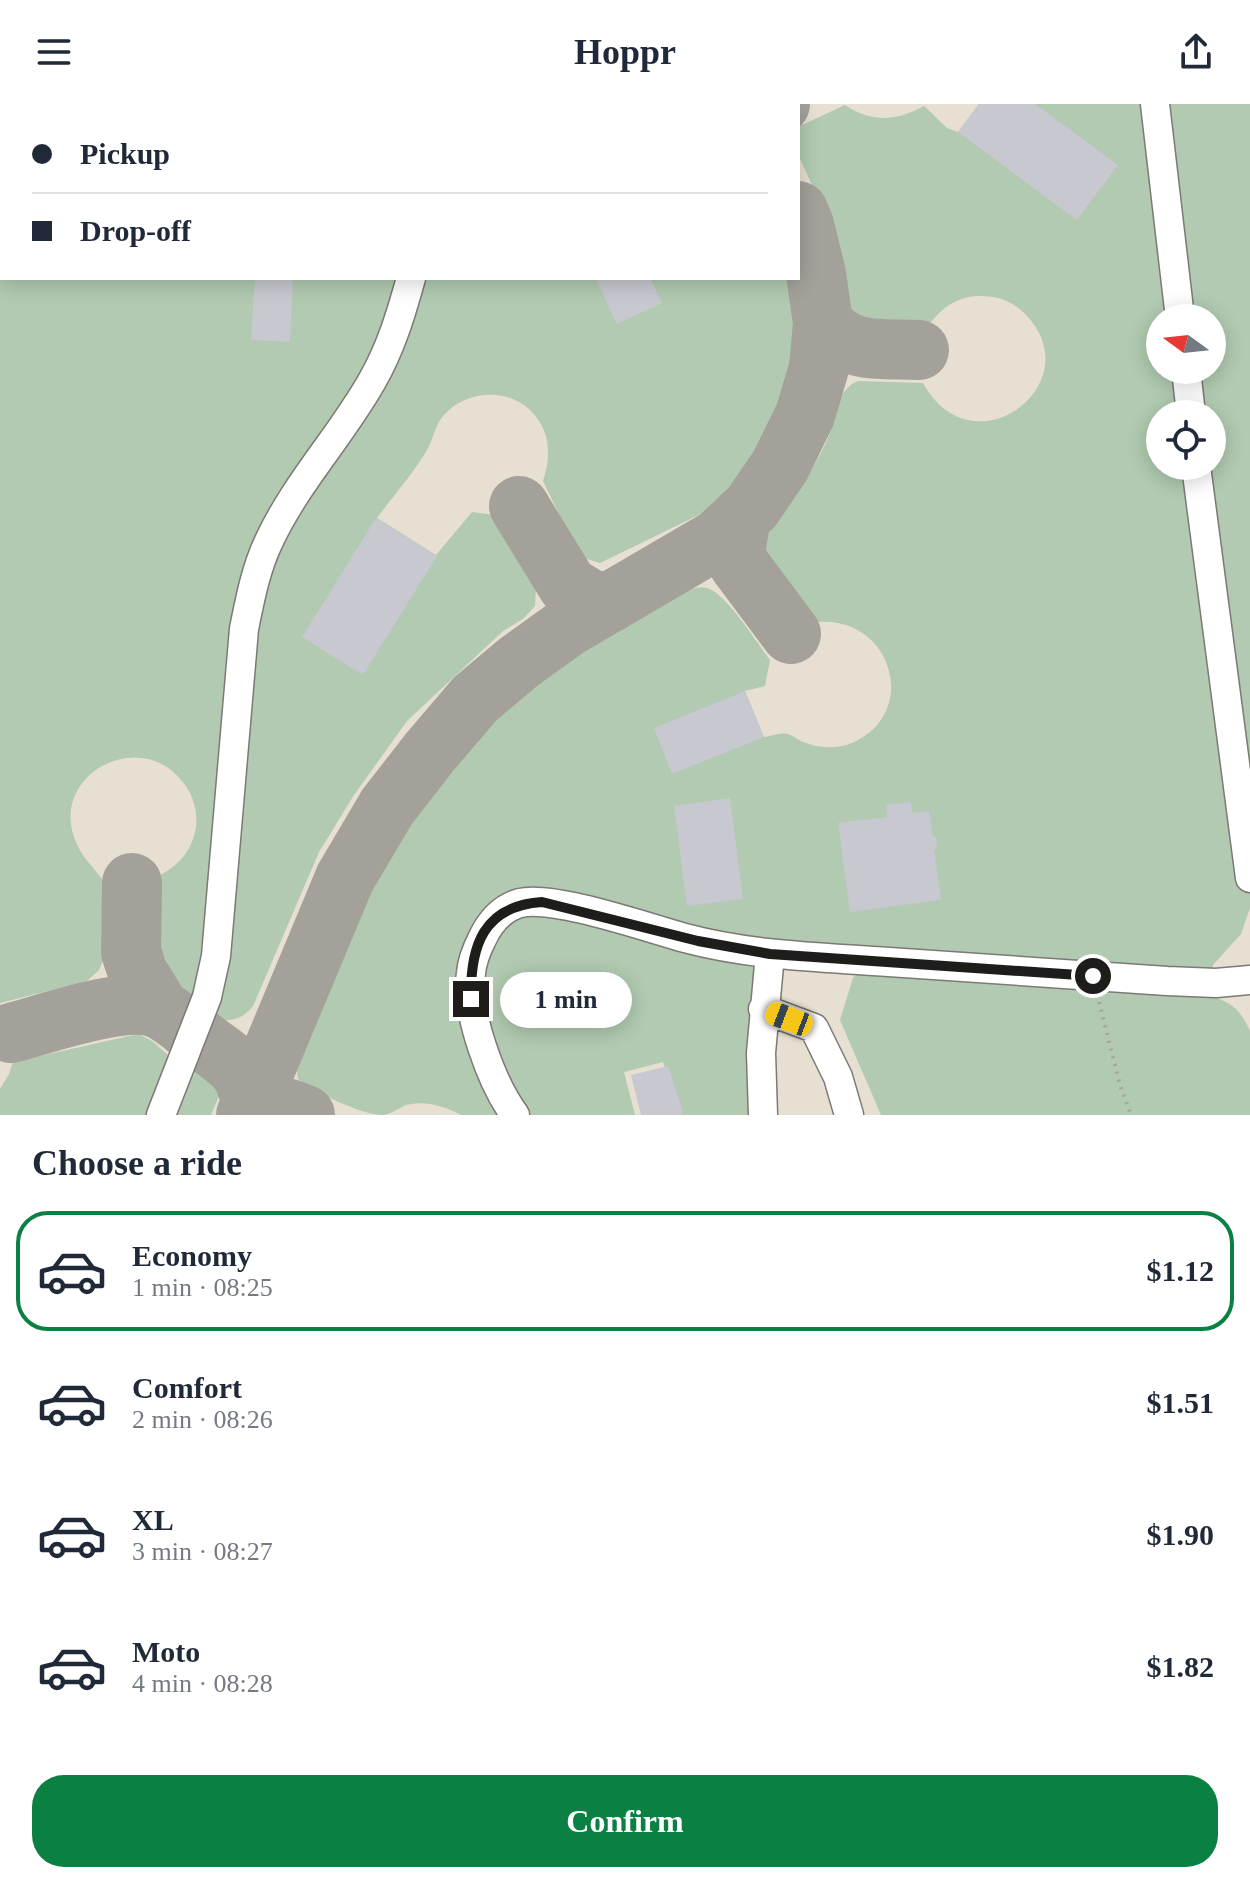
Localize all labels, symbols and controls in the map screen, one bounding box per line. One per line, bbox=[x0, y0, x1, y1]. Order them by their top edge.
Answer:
icon: menu bbox=[32, 30, 76, 74]
icon: share bbox=[1174, 30, 1218, 74]
text: Hoppr bbox=[574, 32, 676, 72]
text: Pickup bbox=[80, 137, 170, 170]
text: Drop-off bbox=[80, 214, 191, 247]
north arrow bbox=[1146, 304, 1226, 384]
map controls bbox=[1146, 304, 1226, 480]
button: locate bbox=[1146, 400, 1226, 480]
route start bbox=[1075, 958, 1111, 994]
callout: 1 min bbox=[499, 971, 631, 1027]
route end bbox=[453, 981, 489, 1017]
text: 1 min bbox=[535, 985, 597, 1014]
car bbox=[762, 999, 816, 1039]
text: Choose a ride bbox=[32, 1143, 242, 1183]
icon: car bbox=[36, 1235, 108, 1307]
text: Economy bbox=[132, 1239, 252, 1272]
text: $1.12 bbox=[1147, 1254, 1214, 1287]
text: 1 min · 08:25 bbox=[132, 1273, 273, 1302]
icon: car bbox=[36, 1367, 108, 1439]
text: Comfort bbox=[132, 1371, 242, 1404]
text: $1.51 bbox=[1147, 1386, 1214, 1419]
text: 2 min · 08:26 bbox=[132, 1405, 273, 1434]
icon: car bbox=[36, 1499, 108, 1571]
text: XL bbox=[132, 1503, 174, 1536]
text: $1.90 bbox=[1147, 1518, 1214, 1551]
text: 3 min · 08:27 bbox=[132, 1537, 273, 1566]
icon: car bbox=[36, 1631, 108, 1703]
text: Moto bbox=[132, 1635, 200, 1668]
text: $1.82 bbox=[1147, 1650, 1214, 1683]
text: 4 min · 08:28 bbox=[132, 1669, 273, 1698]
button: Confirm bbox=[32, 1775, 1218, 1867]

